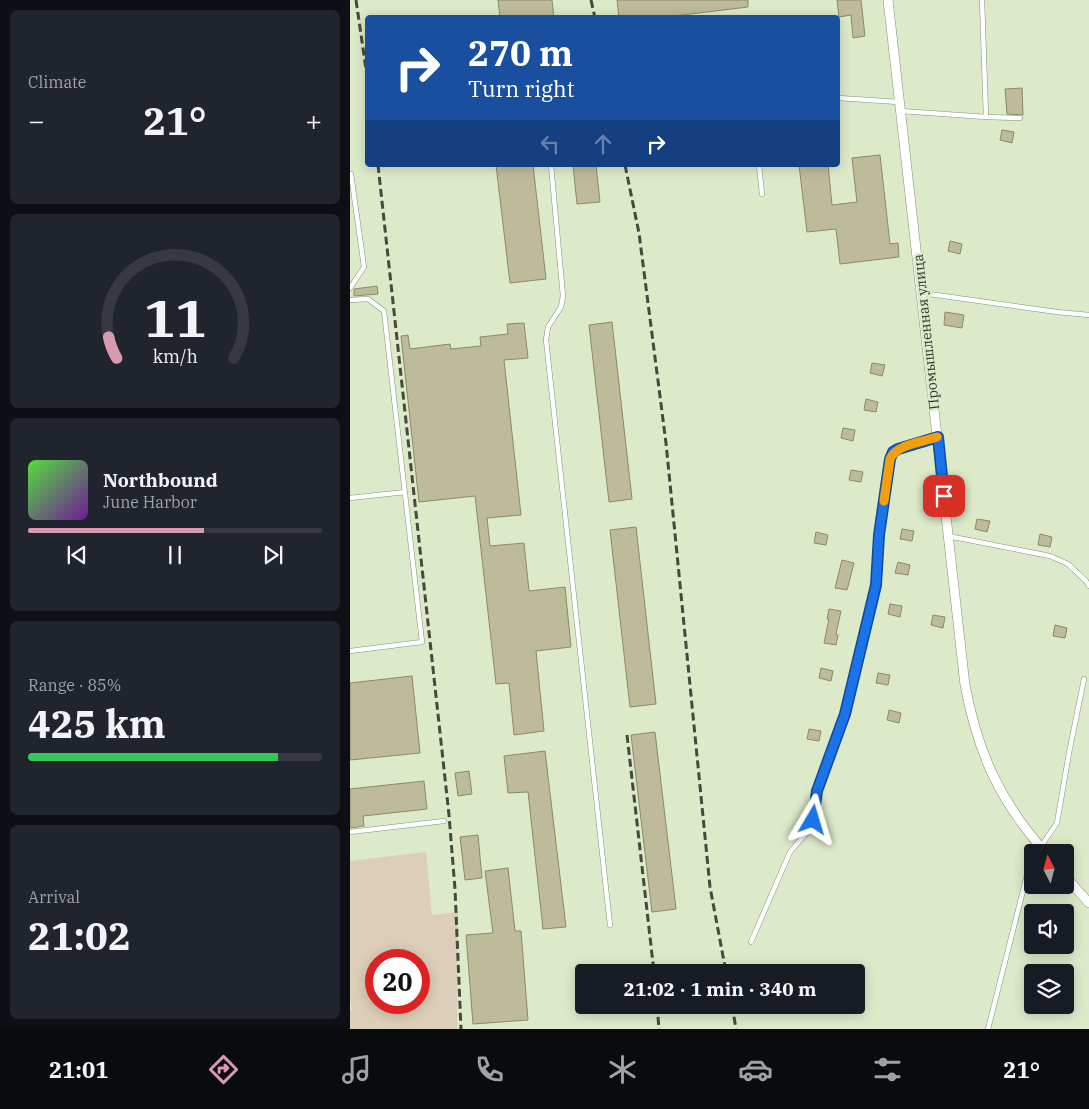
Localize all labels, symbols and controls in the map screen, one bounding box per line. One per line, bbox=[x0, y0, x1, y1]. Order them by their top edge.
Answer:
text: 270 m bbox=[468, 30, 573, 76]
icon: right bbox=[385, 35, 450, 100]
text: Climate bbox=[28, 72, 86, 92]
text: Turn right bbox=[468, 74, 575, 103]
text: 21° bbox=[143, 96, 207, 145]
text: − bbox=[28, 102, 45, 139]
text: + bbox=[305, 102, 322, 139]
icon: left bbox=[536, 130, 564, 158]
icon: ahead bbox=[589, 130, 617, 158]
icon: right bbox=[642, 130, 670, 158]
street label: Промышленная улица bbox=[909, 253, 943, 411]
text: 11 bbox=[144, 284, 206, 351]
text: km/h bbox=[152, 345, 198, 368]
text: Northbound bbox=[103, 468, 218, 492]
pin bbox=[923, 475, 965, 517]
icon: arrive bbox=[930, 482, 958, 510]
text: June Harbor bbox=[103, 492, 197, 512]
icon: previous bbox=[63, 541, 91, 569]
icon: pause bbox=[161, 541, 189, 569]
icon: next bbox=[259, 541, 287, 569]
text: Range · 85% bbox=[28, 675, 121, 695]
text: 425 km bbox=[28, 699, 166, 748]
position arrow bbox=[786, 793, 838, 845]
north arrow bbox=[1024, 844, 1074, 894]
map controls bbox=[1024, 844, 1074, 1014]
text: Arrival bbox=[28, 887, 80, 907]
button: sound bbox=[1024, 904, 1074, 954]
text: 21:02 bbox=[28, 911, 131, 960]
speed limit sign: 20 bbox=[365, 949, 430, 1014]
button: layers bbox=[1024, 964, 1074, 1014]
text: 21:02 · 1 min · 340 m bbox=[624, 977, 816, 1001]
icon: directions bbox=[206, 1052, 241, 1087]
icon: music bbox=[339, 1052, 374, 1087]
icon: phone bbox=[472, 1052, 507, 1087]
icon: climate bbox=[605, 1052, 640, 1087]
icon: car bbox=[738, 1052, 773, 1087]
icon: filters bbox=[870, 1052, 905, 1087]
text: 21:01 bbox=[49, 1055, 108, 1084]
text: 21° bbox=[1003, 1055, 1040, 1084]

